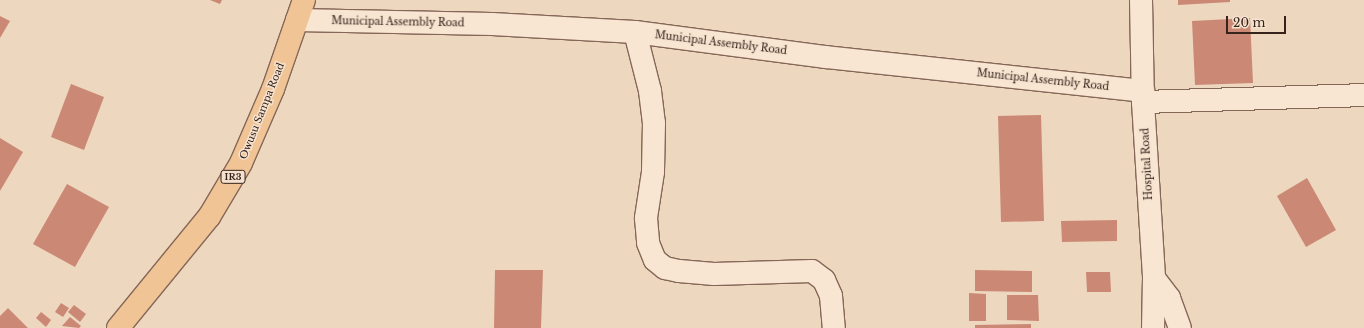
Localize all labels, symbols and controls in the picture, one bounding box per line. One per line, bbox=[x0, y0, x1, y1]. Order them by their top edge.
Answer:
scale bar bbox=[1228, 8, 1288, 34]
street label: Municipal Assembly Road bbox=[331, 15, 465, 29]
text: 20 m bbox=[1233, 15, 1265, 30]
street label: Municipal Assembly Road bbox=[654, 29, 788, 57]
street label: Owusu Sampa Road bbox=[237, 61, 287, 161]
street label: Municipal Assembly Road bbox=[976, 67, 1110, 93]
street label: Hospital Road bbox=[1139, 128, 1155, 200]
road number: IR3 bbox=[220, 170, 246, 184]

